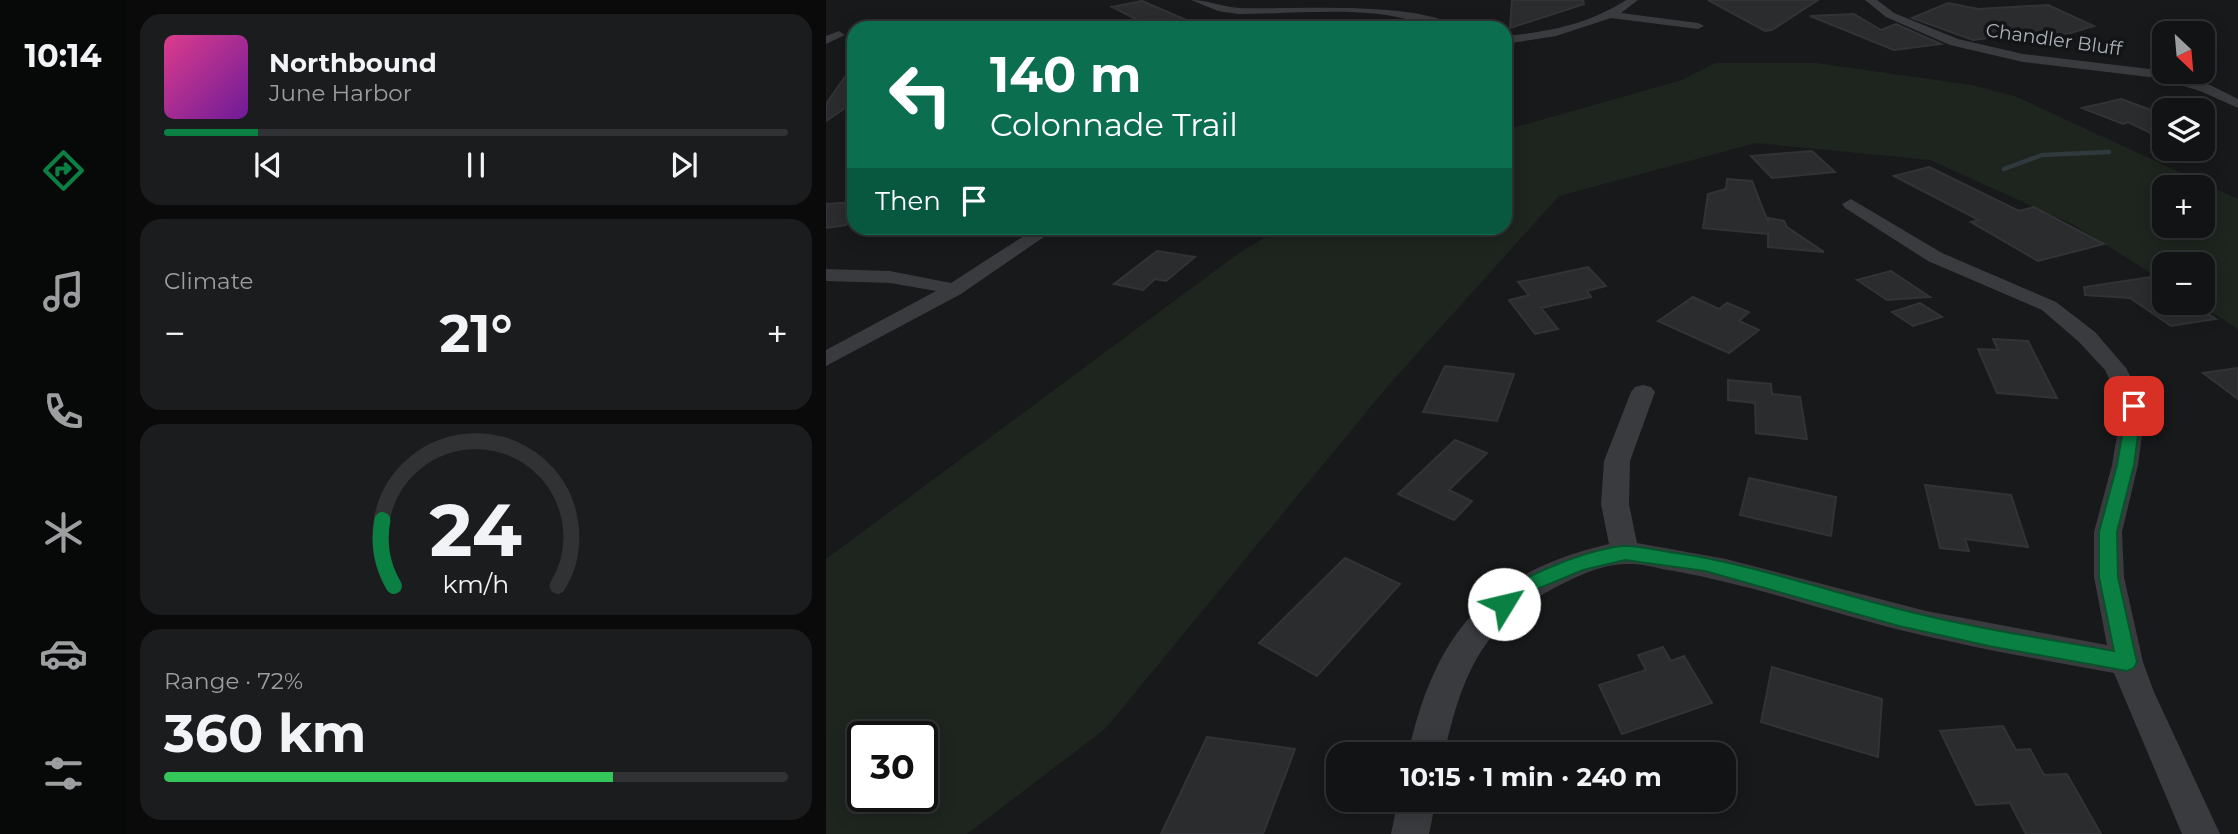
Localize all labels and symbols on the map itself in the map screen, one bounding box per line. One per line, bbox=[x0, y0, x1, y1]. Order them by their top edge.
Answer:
street label: Chandler Bluff bbox=[1984, 19, 2125, 61]
north arrow bbox=[2152, 21, 2216, 84]
pin bbox=[2104, 376, 2164, 436]
position arrow bbox=[1467, 567, 1541, 641]
speed limit sign: 30 bbox=[847, 721, 938, 812]

